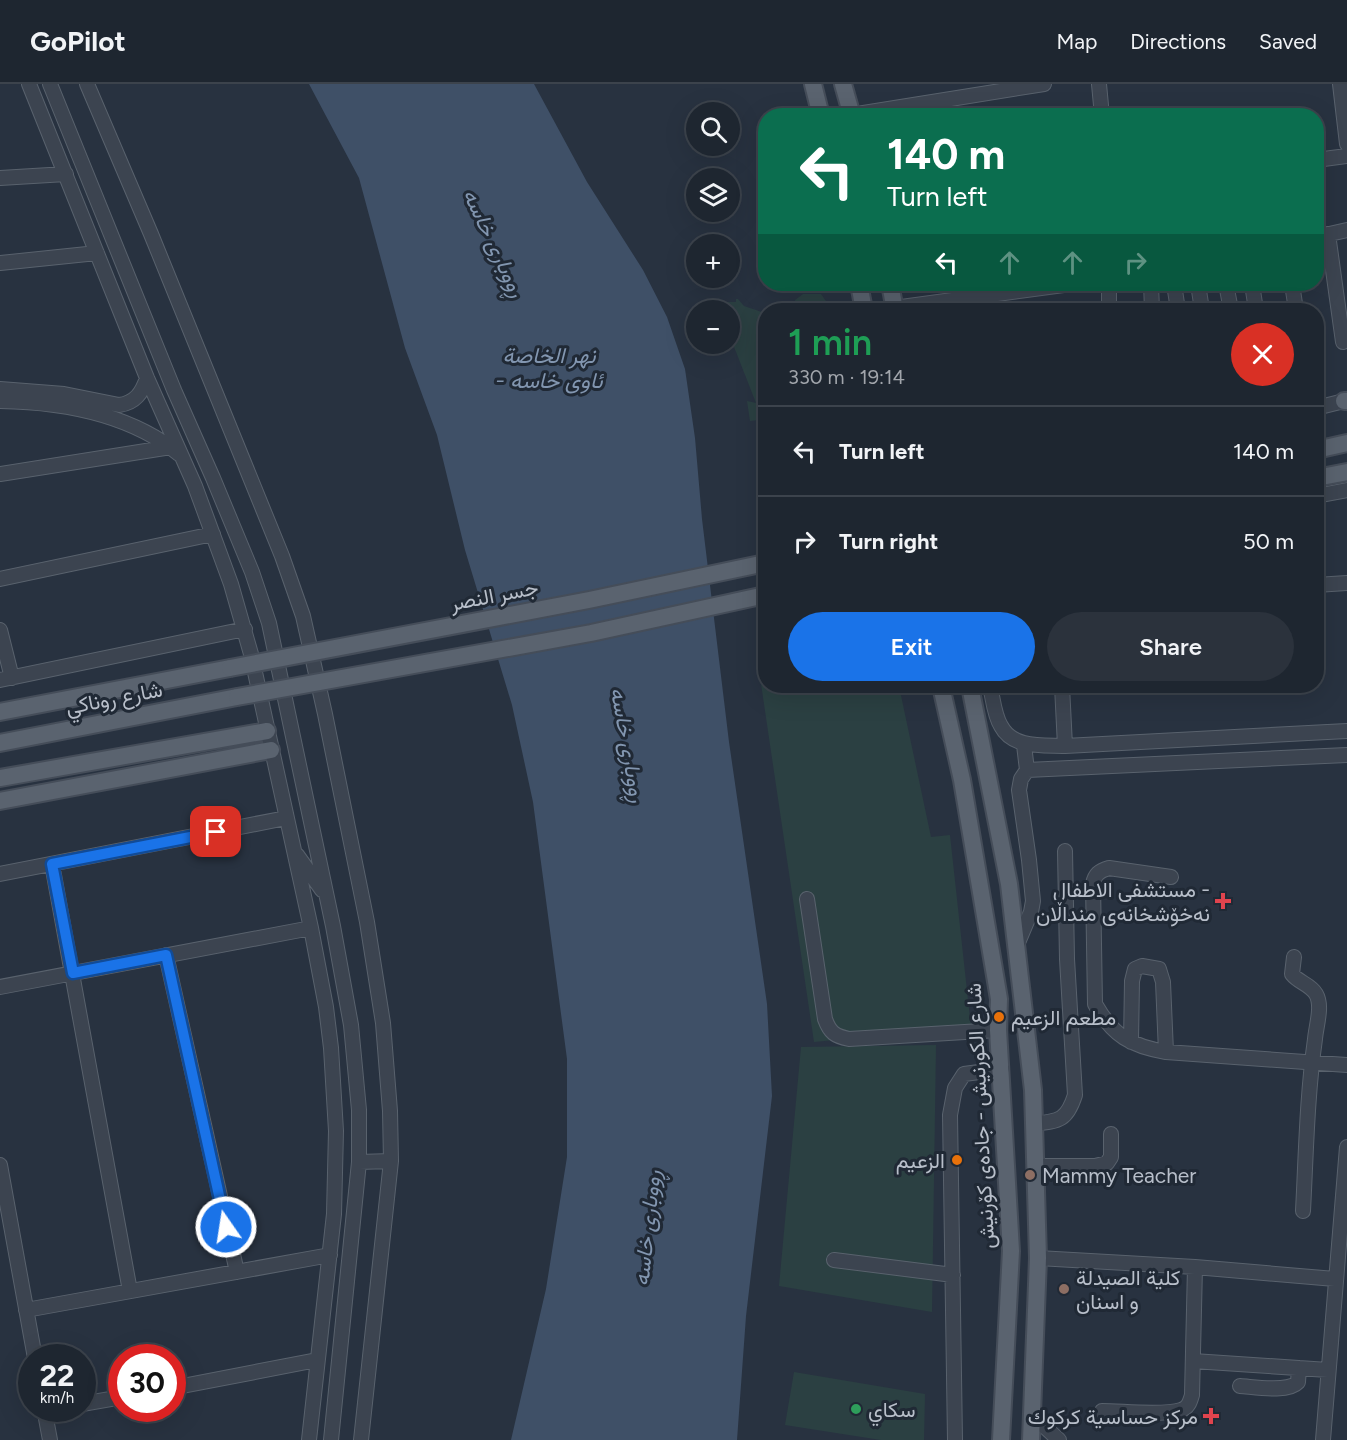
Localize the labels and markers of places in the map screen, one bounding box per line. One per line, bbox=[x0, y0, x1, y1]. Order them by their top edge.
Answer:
pin bbox=[190, 806, 241, 857]
place label: مستشفى الاطفال - نەخۆشخانەی منداڵان bbox=[1036, 877, 1210, 927]
marker: مستشفى الاطفال - نەخۆشخانەی منداڵان bbox=[1214, 892, 1232, 910]
place label: مطعم الزعيم bbox=[1011, 1005, 1116, 1032]
marker: مطعم الزعيم bbox=[992, 1010, 1006, 1024]
place label: الزعيم bbox=[896, 1148, 945, 1175]
marker: الزعيم bbox=[950, 1153, 964, 1167]
place label: Mammy Teacher bbox=[1042, 1163, 1196, 1188]
marker: Mammy Teacher bbox=[1023, 1168, 1037, 1182]
place label: كلية الصيدلة و اسنان bbox=[1076, 1265, 1180, 1315]
marker: كلية الصيدلة و اسنان bbox=[1057, 1282, 1071, 1296]
place label: سكاي bbox=[868, 1397, 916, 1427]
marker: سكاي bbox=[849, 1402, 863, 1416]
place label: مركز حساسية كركوك bbox=[1028, 1404, 1198, 1430]
marker: مركز حساسية كركوك bbox=[1202, 1407, 1220, 1425]

